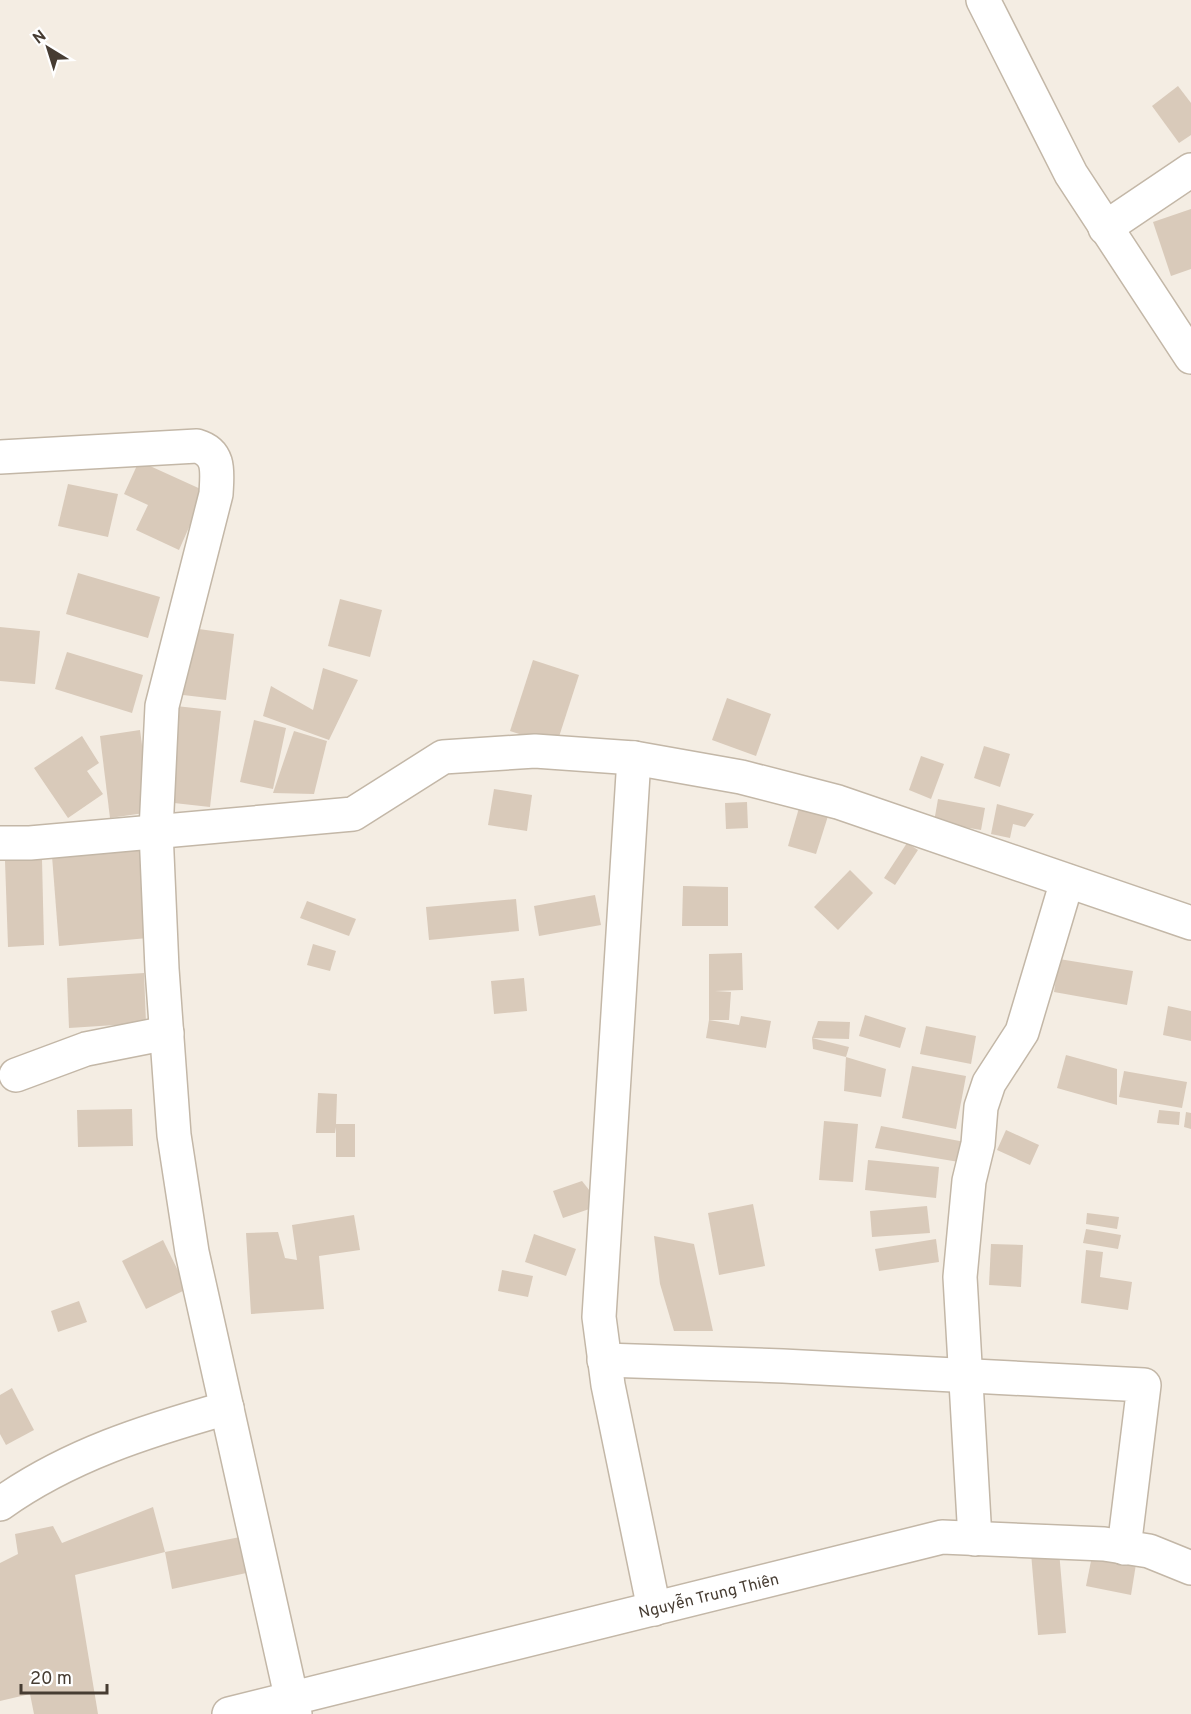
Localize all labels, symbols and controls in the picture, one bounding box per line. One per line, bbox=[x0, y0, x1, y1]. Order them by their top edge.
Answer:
north arrow bbox=[18, 18, 78, 78]
text: N bbox=[29, 26, 51, 49]
street label: Nguyễn Trung Thiên bbox=[637, 1570, 781, 1624]
scale bar bbox=[21, 1657, 106, 1695]
text: 20 m bbox=[30, 1668, 72, 1691]

